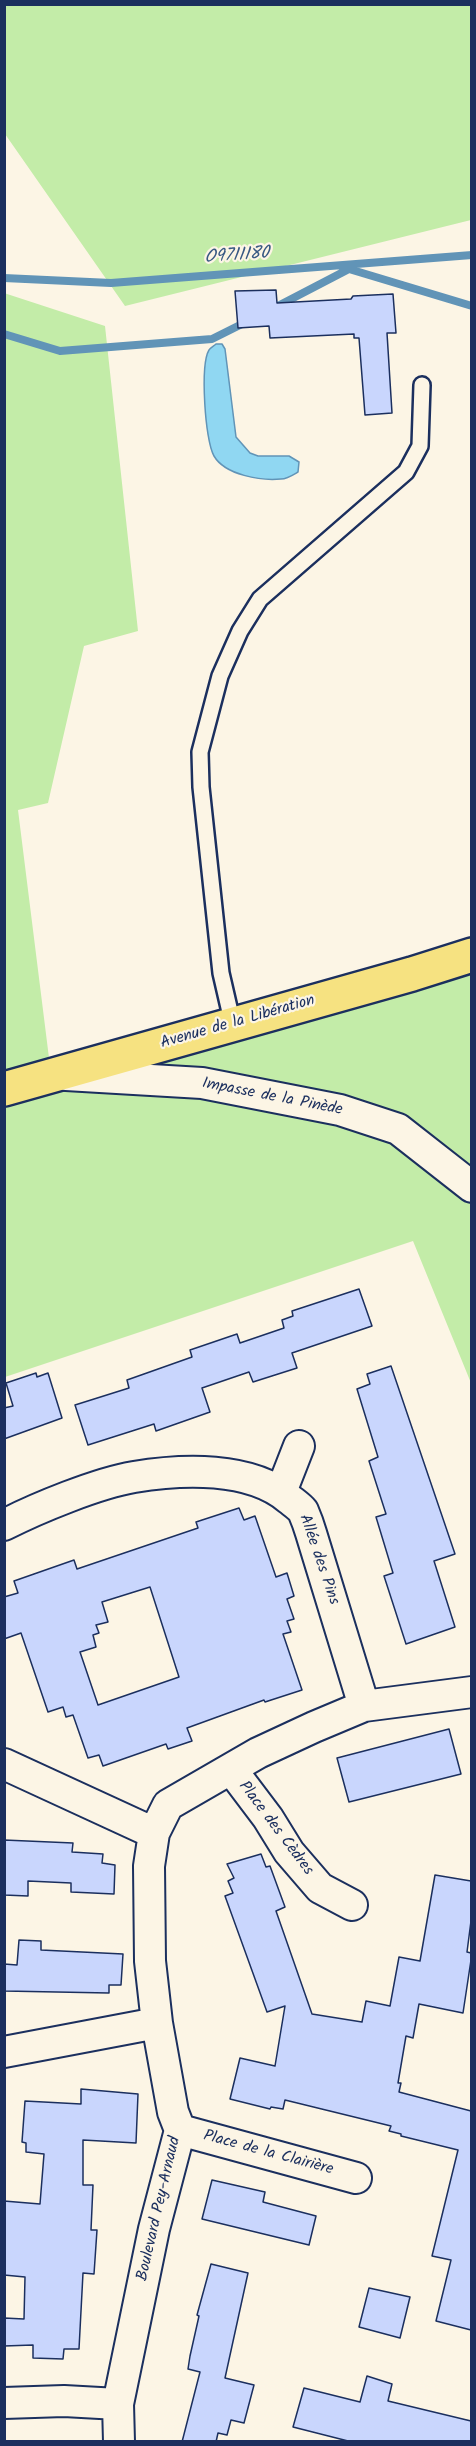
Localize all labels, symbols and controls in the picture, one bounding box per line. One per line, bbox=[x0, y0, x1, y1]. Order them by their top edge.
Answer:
water label: O9711180 bbox=[204, 244, 270, 270]
street label: Avenue de la Libération bbox=[159, 992, 317, 1054]
street label: Impasse de la Pinède bbox=[200, 1075, 344, 1121]
street label: Allée des Pins bbox=[294, 1512, 342, 1608]
street label: Place des Cèdres bbox=[233, 1778, 317, 1880]
street label: Place de la Clairière bbox=[201, 2127, 335, 2181]
street label: Boulevard Pey-Arnaud bbox=[134, 2135, 186, 2283]

